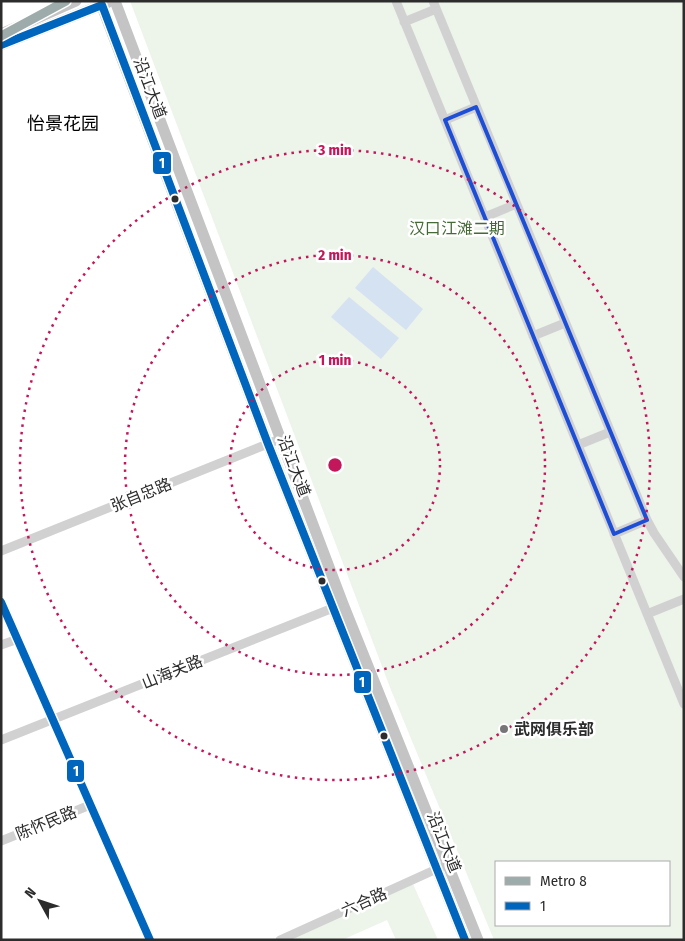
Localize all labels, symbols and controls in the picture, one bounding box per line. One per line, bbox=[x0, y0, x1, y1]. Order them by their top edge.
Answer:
street label: 沿江大道 bbox=[130, 55, 170, 121]
district label: 怡景花园 bbox=[27, 113, 99, 135]
text: 3 min bbox=[317, 141, 352, 159]
line badge: 1 bbox=[152, 151, 172, 175]
text: 1 bbox=[159, 155, 165, 172]
unlabelled marker bbox=[170, 194, 180, 204]
park label: 汉口江滩二期 bbox=[409, 219, 505, 238]
text: 2 min bbox=[317, 246, 352, 264]
text: 1 min bbox=[319, 351, 351, 369]
street label: 沿江大道 bbox=[274, 433, 314, 499]
centre of rings bbox=[326, 456, 344, 474]
street label: 张自忠路 bbox=[108, 474, 174, 516]
unlabelled marker bbox=[317, 576, 327, 586]
street label: 山海关路 bbox=[139, 651, 205, 693]
line badge: 1 bbox=[353, 670, 372, 694]
text: 1 bbox=[359, 674, 365, 691]
place label: 武网俱乐部 bbox=[514, 720, 594, 739]
marker: 武网俱乐部 bbox=[498, 723, 510, 735]
unlabelled marker bbox=[379, 731, 389, 741]
line badge: 1 bbox=[66, 759, 85, 783]
text: 1 bbox=[73, 763, 79, 780]
street label: 陈怀民路 bbox=[13, 802, 79, 844]
street label: 沿江大道 bbox=[423, 809, 465, 875]
legend bbox=[495, 861, 670, 926]
text: Metro 8 bbox=[540, 872, 587, 890]
north arrow bbox=[15, 876, 65, 926]
text: N bbox=[21, 884, 40, 902]
street label: 六合路 bbox=[338, 884, 390, 920]
text: 1 bbox=[540, 897, 546, 915]

